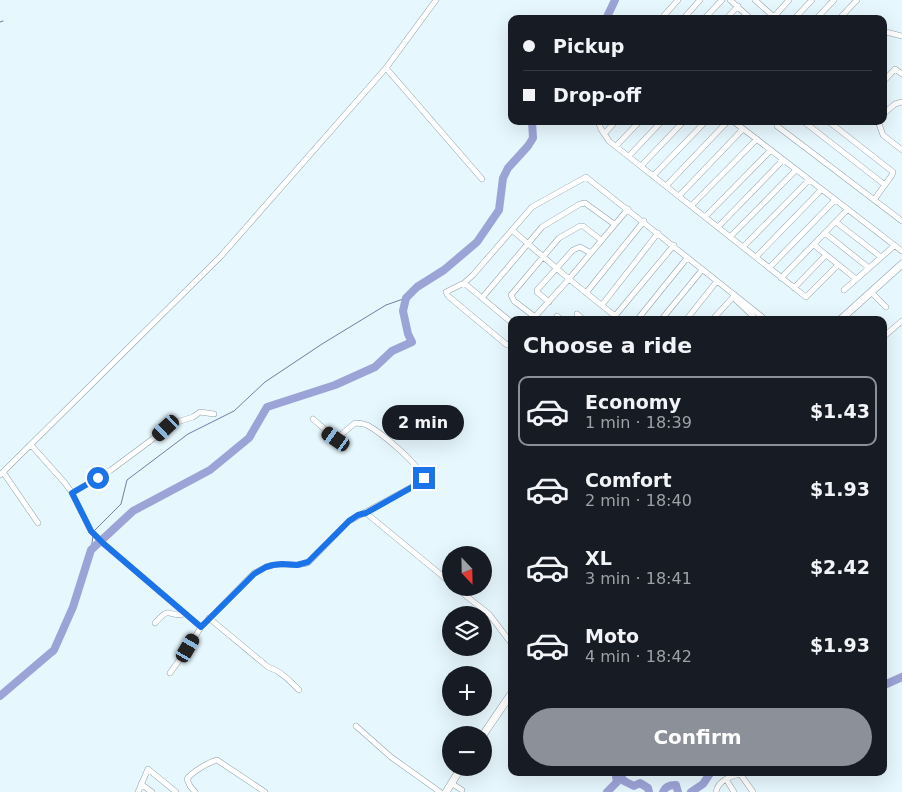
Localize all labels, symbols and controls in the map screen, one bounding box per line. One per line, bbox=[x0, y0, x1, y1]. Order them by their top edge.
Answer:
text: Pickup bbox=[553, 35, 624, 57]
text: Drop-off bbox=[553, 84, 641, 106]
text: Choose a ride bbox=[523, 333, 692, 358]
icon: car bbox=[525, 389, 570, 434]
text: Economy bbox=[585, 391, 681, 413]
text: $1.43 bbox=[810, 400, 870, 422]
callout: 2 min bbox=[383, 406, 465, 440]
car bbox=[149, 412, 182, 444]
text: 2 min bbox=[398, 413, 448, 432]
text: 1 min · 18:39 bbox=[585, 413, 692, 432]
car bbox=[319, 424, 352, 454]
route start bbox=[87, 467, 109, 489]
route end bbox=[413, 467, 435, 489]
icon: car bbox=[525, 467, 570, 512]
text: Comfort bbox=[585, 469, 672, 491]
text: $1.93 bbox=[810, 478, 870, 500]
text: 2 min · 18:40 bbox=[585, 491, 692, 510]
icon: car bbox=[525, 545, 570, 590]
north arrow bbox=[442, 546, 492, 596]
map controls bbox=[442, 546, 492, 776]
text: XL bbox=[585, 547, 612, 569]
text: $2.42 bbox=[810, 556, 870, 578]
text: 3 min · 18:41 bbox=[585, 569, 692, 588]
button: layers bbox=[442, 606, 492, 656]
icon: car bbox=[525, 623, 570, 668]
text: Moto bbox=[585, 625, 639, 647]
car bbox=[174, 631, 201, 665]
text: $1.93 bbox=[810, 634, 870, 656]
text: 4 min · 18:42 bbox=[585, 647, 692, 666]
button: + bbox=[442, 666, 492, 716]
button: Confirm bbox=[523, 708, 872, 766]
button: − bbox=[442, 726, 492, 776]

